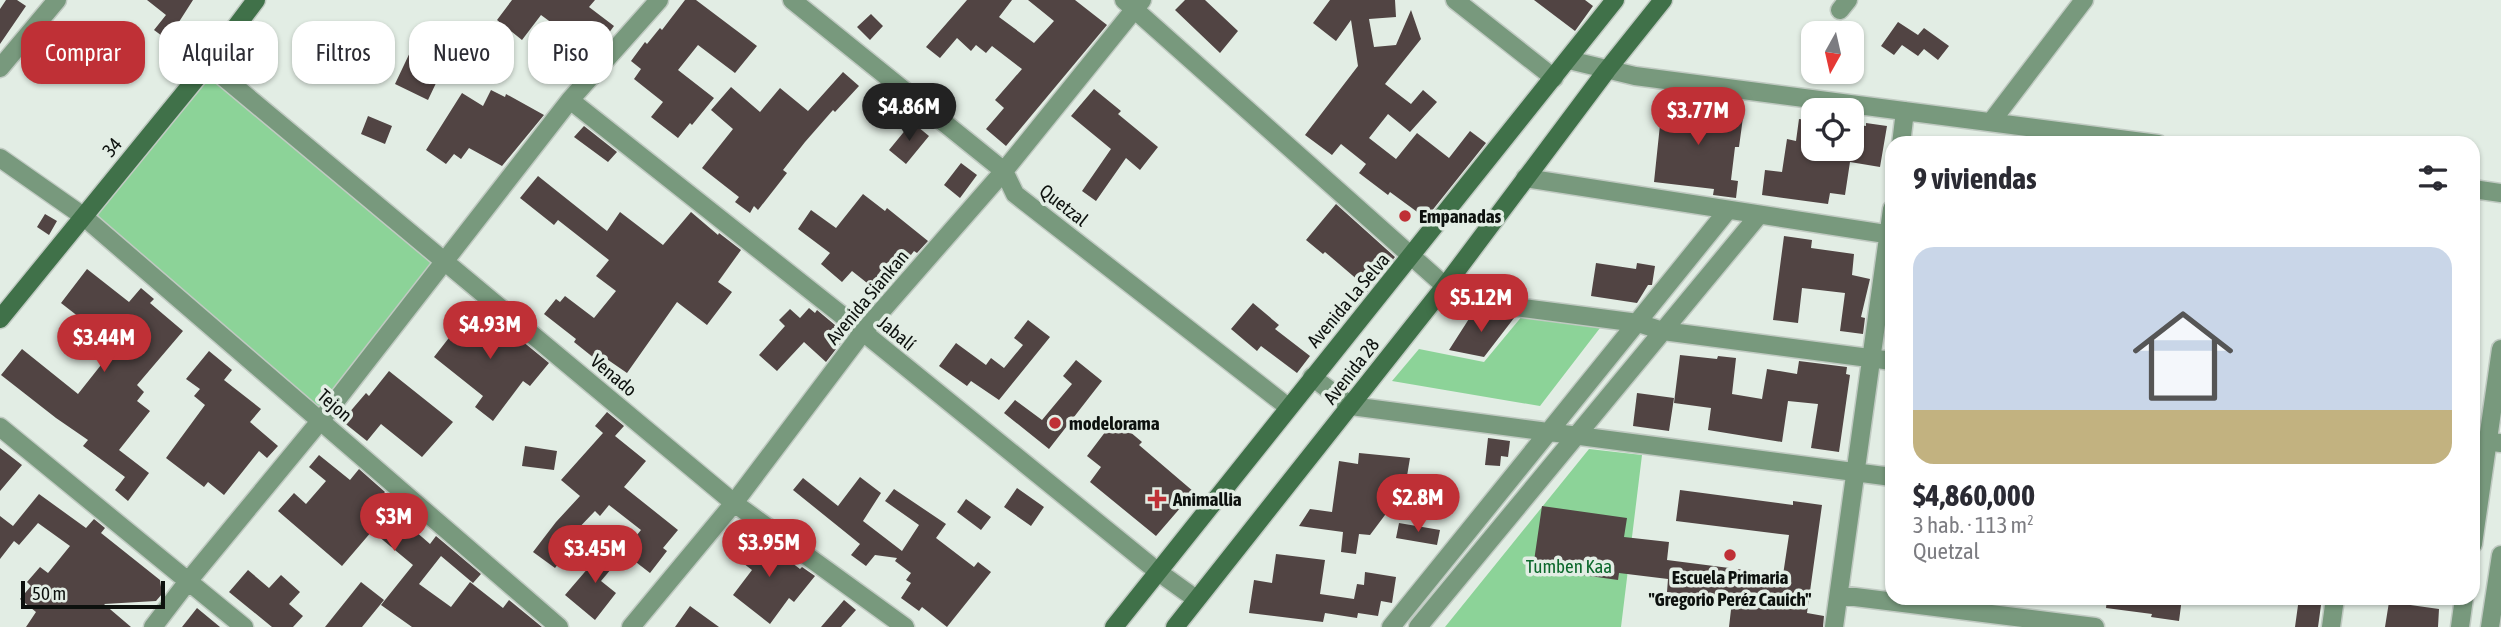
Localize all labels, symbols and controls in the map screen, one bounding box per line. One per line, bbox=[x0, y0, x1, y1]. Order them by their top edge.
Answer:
chip: Comprar bbox=[21, 21, 145, 84]
chip: Alquilar bbox=[159, 21, 278, 84]
chip: Filtros bbox=[292, 21, 395, 84]
chip: Nuevo bbox=[409, 21, 514, 84]
chip: Piso bbox=[528, 21, 613, 84]
north arrow bbox=[1801, 21, 1864, 84]
map controls bbox=[1801, 21, 1864, 161]
pin: $4.86M bbox=[852, 83, 966, 143]
pin: $3.77M bbox=[1641, 88, 1755, 147]
text: $4.86M bbox=[878, 93, 940, 119]
text: $3.77M bbox=[1667, 97, 1729, 123]
button: locate bbox=[1801, 98, 1864, 161]
street label: 34 bbox=[98, 133, 126, 161]
icon: filters bbox=[2414, 159, 2452, 197]
text: 9 viviendas bbox=[1913, 161, 2037, 195]
street label: Quetzal bbox=[1036, 179, 1092, 231]
place label: Empanadas bbox=[1419, 205, 1502, 227]
marker: Empanadas bbox=[1397, 208, 1413, 224]
street label: Avenida Siankan bbox=[821, 245, 913, 349]
street label: Avenida La Selva bbox=[1302, 248, 1394, 352]
pin: $5.12M bbox=[1424, 274, 1538, 334]
text: $5.12M bbox=[1450, 284, 1512, 310]
icon: home bbox=[2120, 293, 2246, 419]
pin: $4.93M bbox=[433, 302, 547, 361]
text: $4.93M bbox=[459, 311, 521, 337]
street label: Jabalí bbox=[874, 311, 920, 355]
pin: $3.44M bbox=[47, 314, 161, 374]
text: $3.44M bbox=[73, 324, 135, 350]
street label: Avenida 28 bbox=[1318, 334, 1384, 408]
street label: Venado bbox=[586, 349, 642, 401]
street label: Tejon bbox=[313, 384, 357, 426]
place label: modelorama bbox=[1069, 412, 1160, 434]
marker: modelorama bbox=[1047, 415, 1063, 431]
pin: $2.8M bbox=[1369, 475, 1467, 534]
text: $4,860,000 bbox=[1913, 478, 2035, 512]
text: $2.8M bbox=[1393, 484, 1443, 510]
place label: Animallia bbox=[1172, 488, 1242, 510]
marker: Animallia bbox=[1147, 489, 1167, 509]
pin: $3M bbox=[360, 494, 428, 553]
text: $3M bbox=[376, 503, 412, 529]
text: 3 hab. · 113 m² bbox=[1913, 512, 2034, 538]
pin: $3.95M bbox=[712, 520, 826, 579]
pin: $3.45M bbox=[538, 526, 652, 585]
text: $3.95M bbox=[738, 529, 800, 555]
text: $3.45M bbox=[564, 535, 626, 561]
text: Quetzal bbox=[1913, 538, 1980, 564]
marker: Escuela Primaria "Gregorio Peréz Cauich" bbox=[1722, 547, 1738, 563]
park label: Tumben Kaa bbox=[1526, 555, 1612, 577]
place label: Escuela Primaria "Gregorio Peréz Cauich" bbox=[1648, 566, 1812, 610]
scale bar bbox=[21, 578, 164, 610]
text: 50 m bbox=[32, 582, 66, 604]

